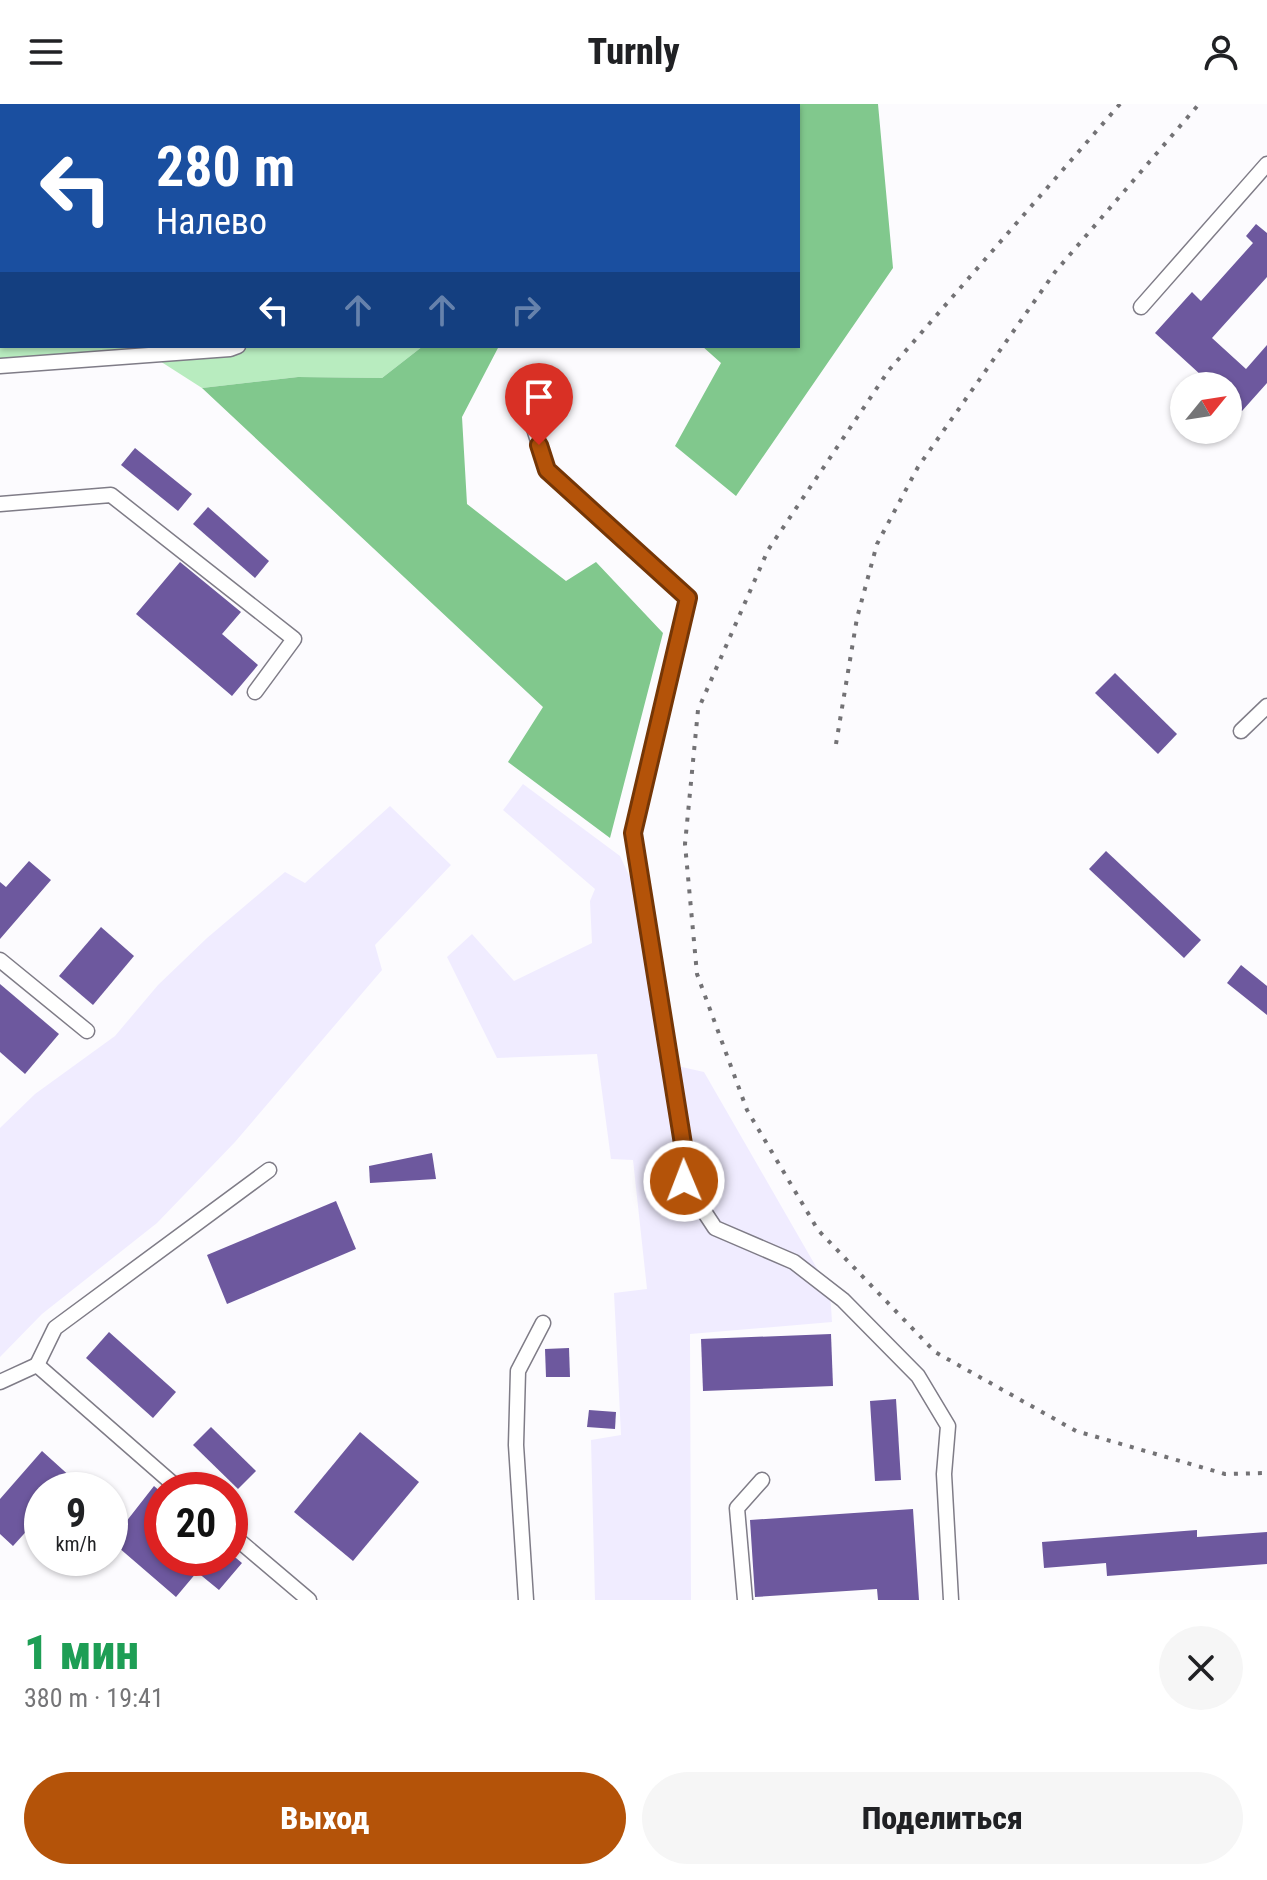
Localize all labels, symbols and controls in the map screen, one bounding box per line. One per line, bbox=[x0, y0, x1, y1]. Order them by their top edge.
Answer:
icon: menu bbox=[24, 30, 68, 74]
icon: person bbox=[1199, 30, 1243, 74]
text: Turnly bbox=[588, 31, 679, 73]
text: 280 m bbox=[156, 134, 295, 200]
icon: left bbox=[24, 136, 128, 240]
text: Налево bbox=[156, 201, 267, 243]
icon: left bbox=[252, 288, 296, 332]
icon: ahead bbox=[336, 288, 380, 332]
icon: ahead bbox=[420, 288, 464, 332]
icon: right bbox=[504, 288, 548, 332]
pin bbox=[505, 363, 573, 445]
north arrow bbox=[1170, 372, 1242, 444]
map controls bbox=[1170, 372, 1242, 444]
icon: arrive bbox=[517, 375, 561, 419]
position arrow bbox=[642, 1139, 726, 1223]
speed limit sign: 20 bbox=[144, 1472, 248, 1576]
text: 9 bbox=[66, 1490, 86, 1537]
text: km/h bbox=[55, 1532, 97, 1556]
text: 1 мин bbox=[24, 1624, 139, 1681]
button: close bbox=[1159, 1626, 1243, 1710]
text: 380 m · 19:41 bbox=[24, 1683, 164, 1713]
button: Выход bbox=[24, 1772, 626, 1864]
button: Поделиться bbox=[642, 1772, 1243, 1864]

